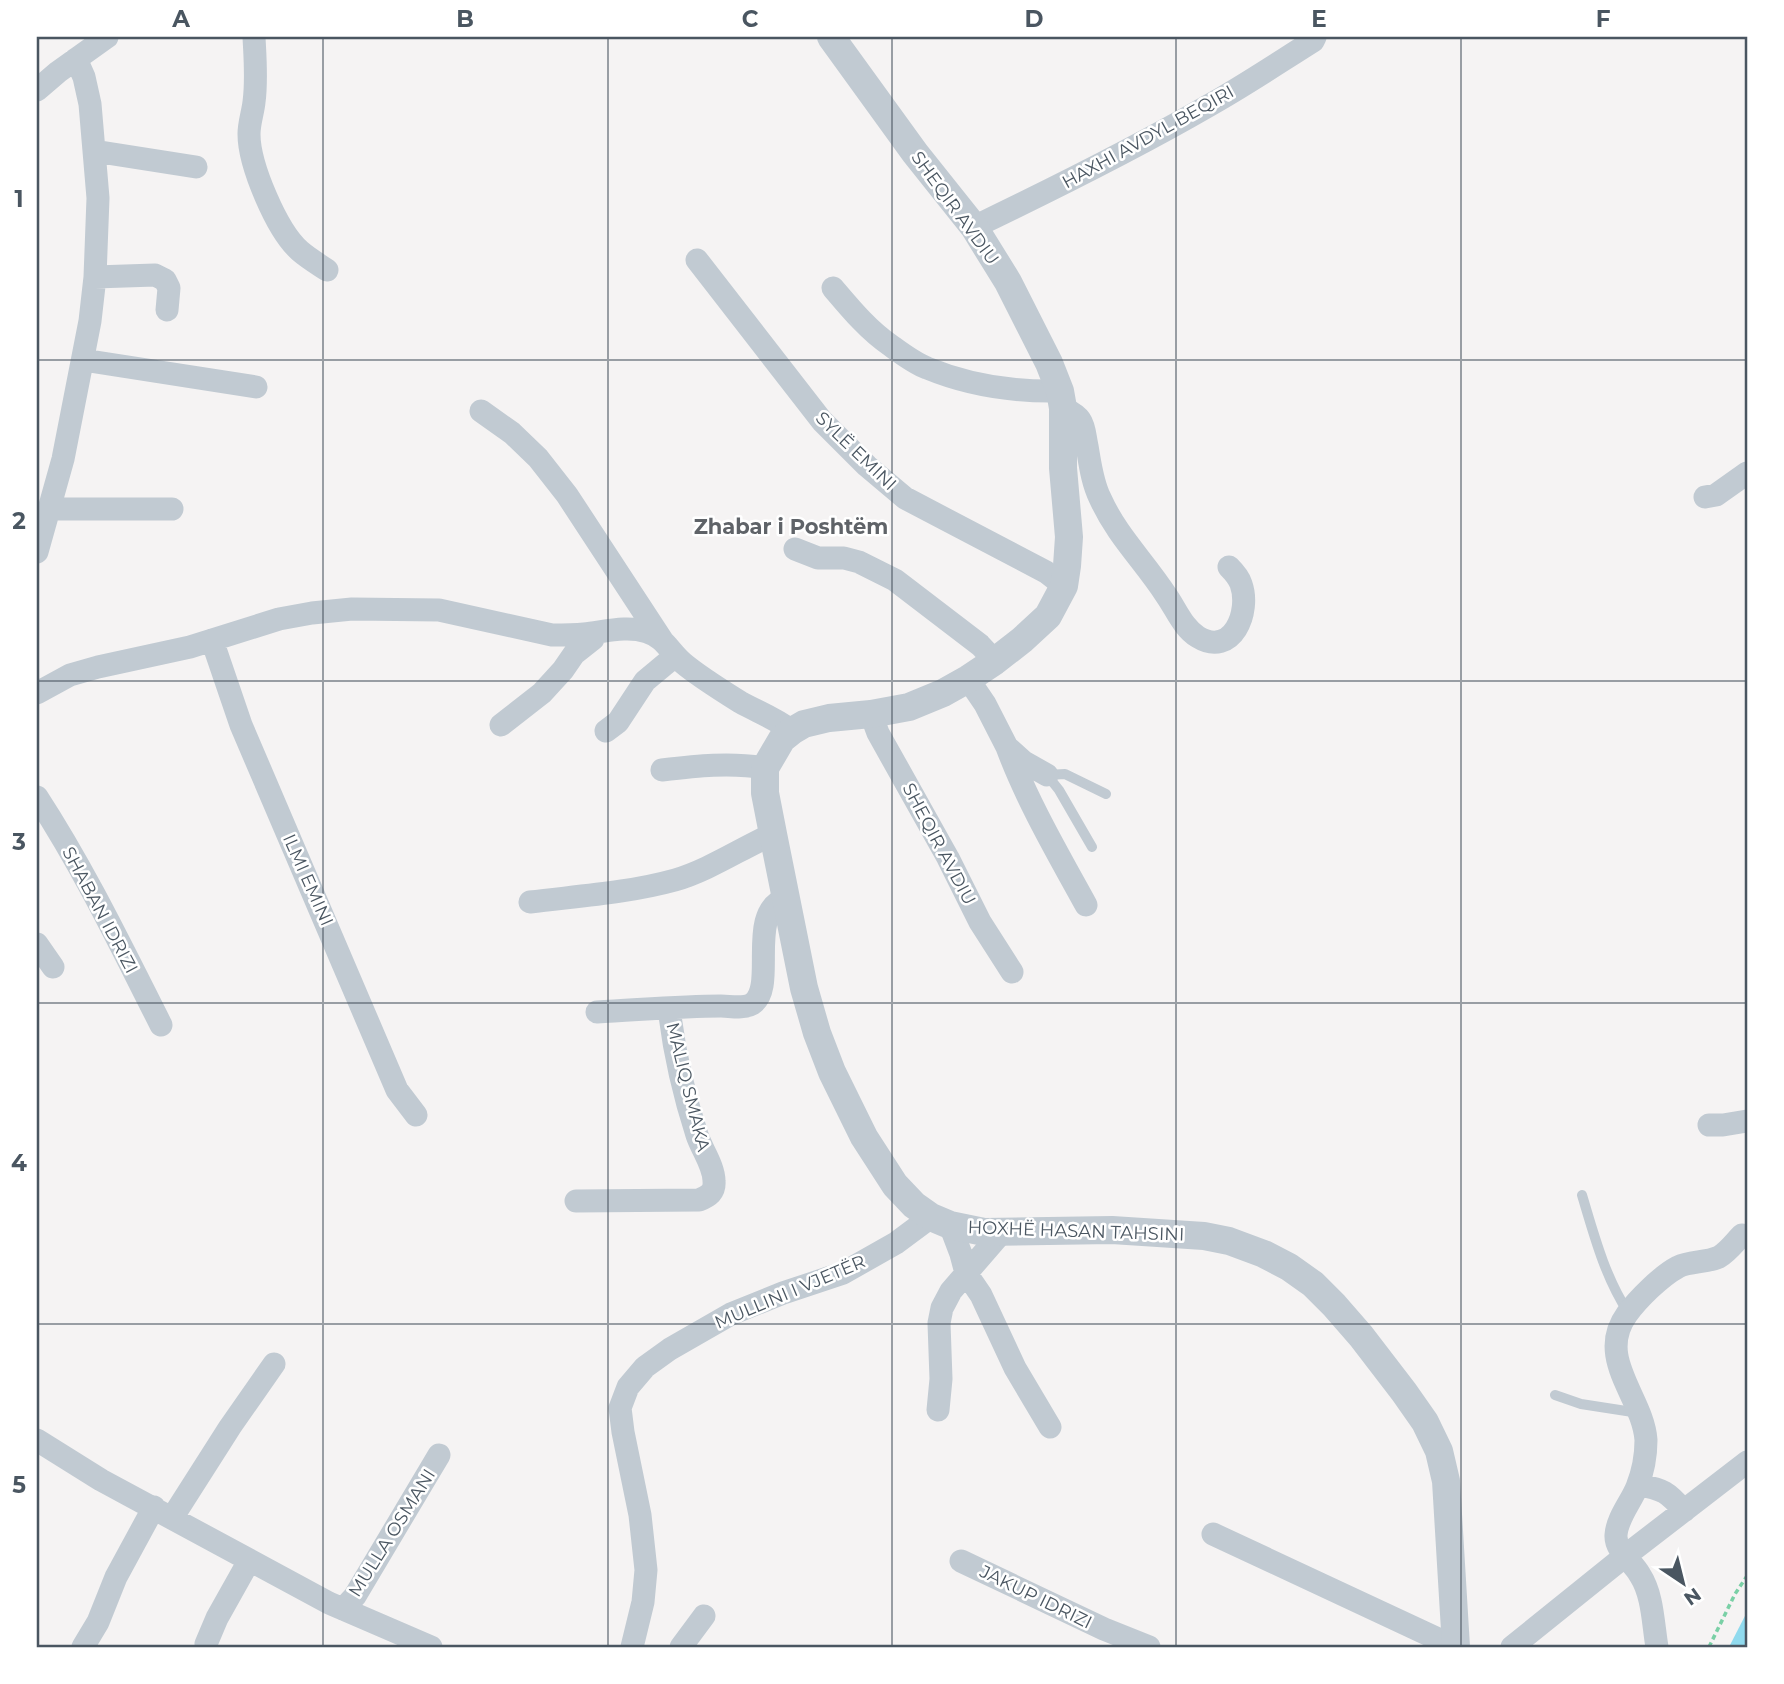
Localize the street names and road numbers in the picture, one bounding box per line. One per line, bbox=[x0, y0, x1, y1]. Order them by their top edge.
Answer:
street label: HAXHI AVDYL BEQIRI bbox=[1058, 81, 1238, 193]
street label: SHEQIR AVDIU bbox=[906, 147, 1004, 269]
street label: SYLË EMINI bbox=[811, 407, 901, 495]
street label: SHEQIR AVDIU bbox=[898, 779, 980, 909]
street label: ILMI EMINI bbox=[278, 831, 338, 929]
street label: SHABAN IDRIZI bbox=[57, 843, 143, 977]
street label: MALIQ SMAKA bbox=[661, 1020, 715, 1154]
street label: HOXHË HASAN TAHSINI bbox=[967, 1216, 1185, 1246]
street label: MULLINI I VJETËR bbox=[711, 1250, 869, 1334]
street label: MULLA OSMANI bbox=[344, 1465, 440, 1601]
street label: JAKUP IDRIZI bbox=[975, 1560, 1096, 1634]

